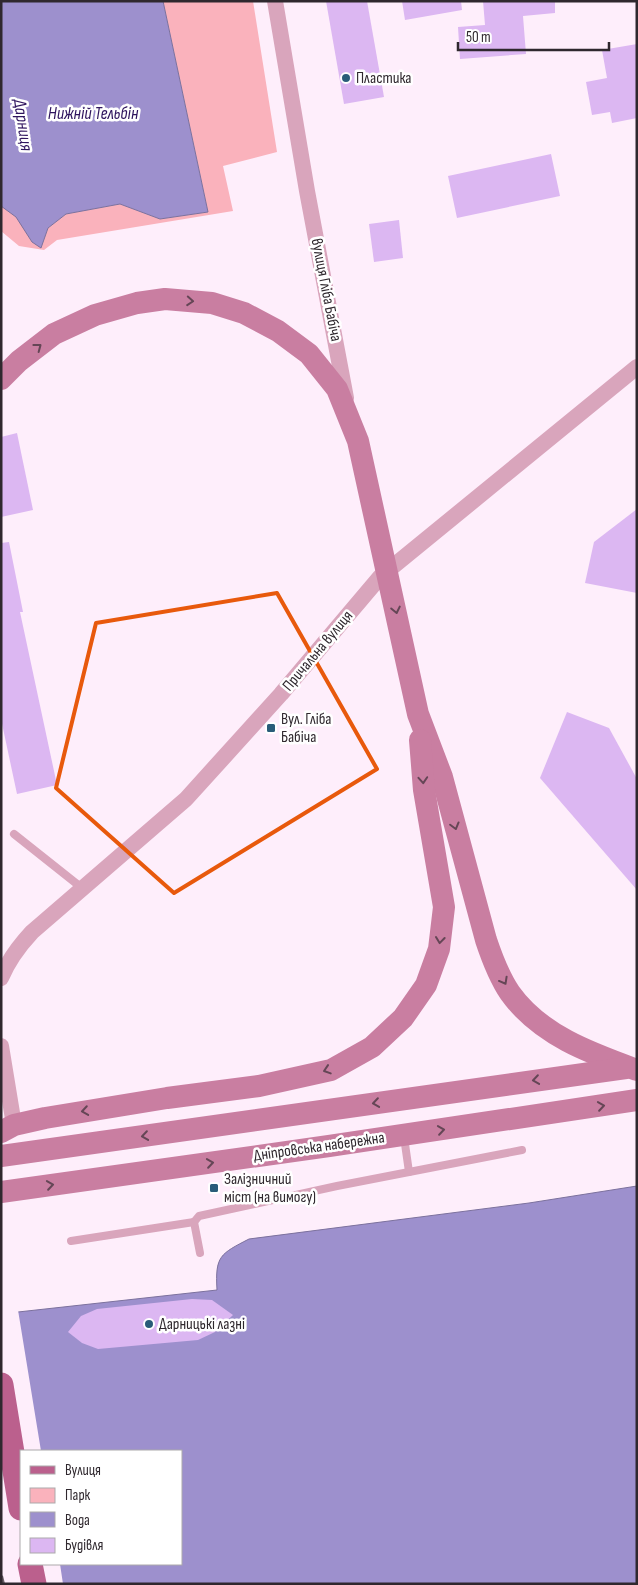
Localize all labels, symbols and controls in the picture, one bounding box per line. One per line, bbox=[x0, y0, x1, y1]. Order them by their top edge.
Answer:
scale bar bbox=[458, 20, 609, 52]
text: 50 m bbox=[466, 28, 491, 47]
place label: Пластика bbox=[356, 69, 412, 88]
marker: Пластика bbox=[340, 72, 352, 84]
water label: Дарниця bbox=[9, 97, 37, 152]
water label: Нижній Тельбін bbox=[48, 103, 139, 124]
street label: вулиця Гліба Бабіча bbox=[307, 237, 345, 343]
one-way arrow bbox=[186, 296, 194, 307]
one-way arrow bbox=[32, 344, 41, 352]
one-way arrow bbox=[390, 606, 401, 615]
street label: Причальна вулиця bbox=[279, 607, 357, 695]
place label: Вул. Гліба Бабіча bbox=[281, 710, 331, 747]
marker: Вул. Гліба Бабіча bbox=[265, 722, 277, 734]
one-way arrow bbox=[418, 776, 429, 784]
one-way arrow bbox=[450, 822, 460, 830]
one-way arrow bbox=[435, 937, 446, 945]
one-way arrow bbox=[497, 976, 507, 985]
one-way arrow bbox=[324, 1065, 332, 1075]
one-way arrow bbox=[532, 1075, 541, 1085]
one-way arrow bbox=[371, 1097, 379, 1108]
one-way arrow bbox=[597, 1101, 606, 1111]
one-way arrow bbox=[80, 1106, 89, 1116]
one-way arrow bbox=[436, 1125, 445, 1135]
street label: Дніпровська набережна bbox=[252, 1128, 386, 1166]
one-way arrow bbox=[141, 1130, 149, 1141]
one-way arrow bbox=[206, 1158, 215, 1168]
place label: Залізничний міст (на вимогу) bbox=[224, 1170, 316, 1207]
one-way arrow bbox=[46, 1180, 54, 1191]
marker: Залізничний міст (на вимогу) bbox=[208, 1182, 220, 1194]
place label: Дарницькі лазні bbox=[159, 1315, 245, 1334]
marker: Дарницькі лазні bbox=[143, 1318, 155, 1330]
legend bbox=[20, 1450, 182, 1565]
text: Вулиця bbox=[65, 1461, 101, 1480]
text: Парк bbox=[65, 1486, 91, 1505]
text: Вода bbox=[65, 1511, 90, 1530]
text: Будівля bbox=[65, 1536, 104, 1555]

